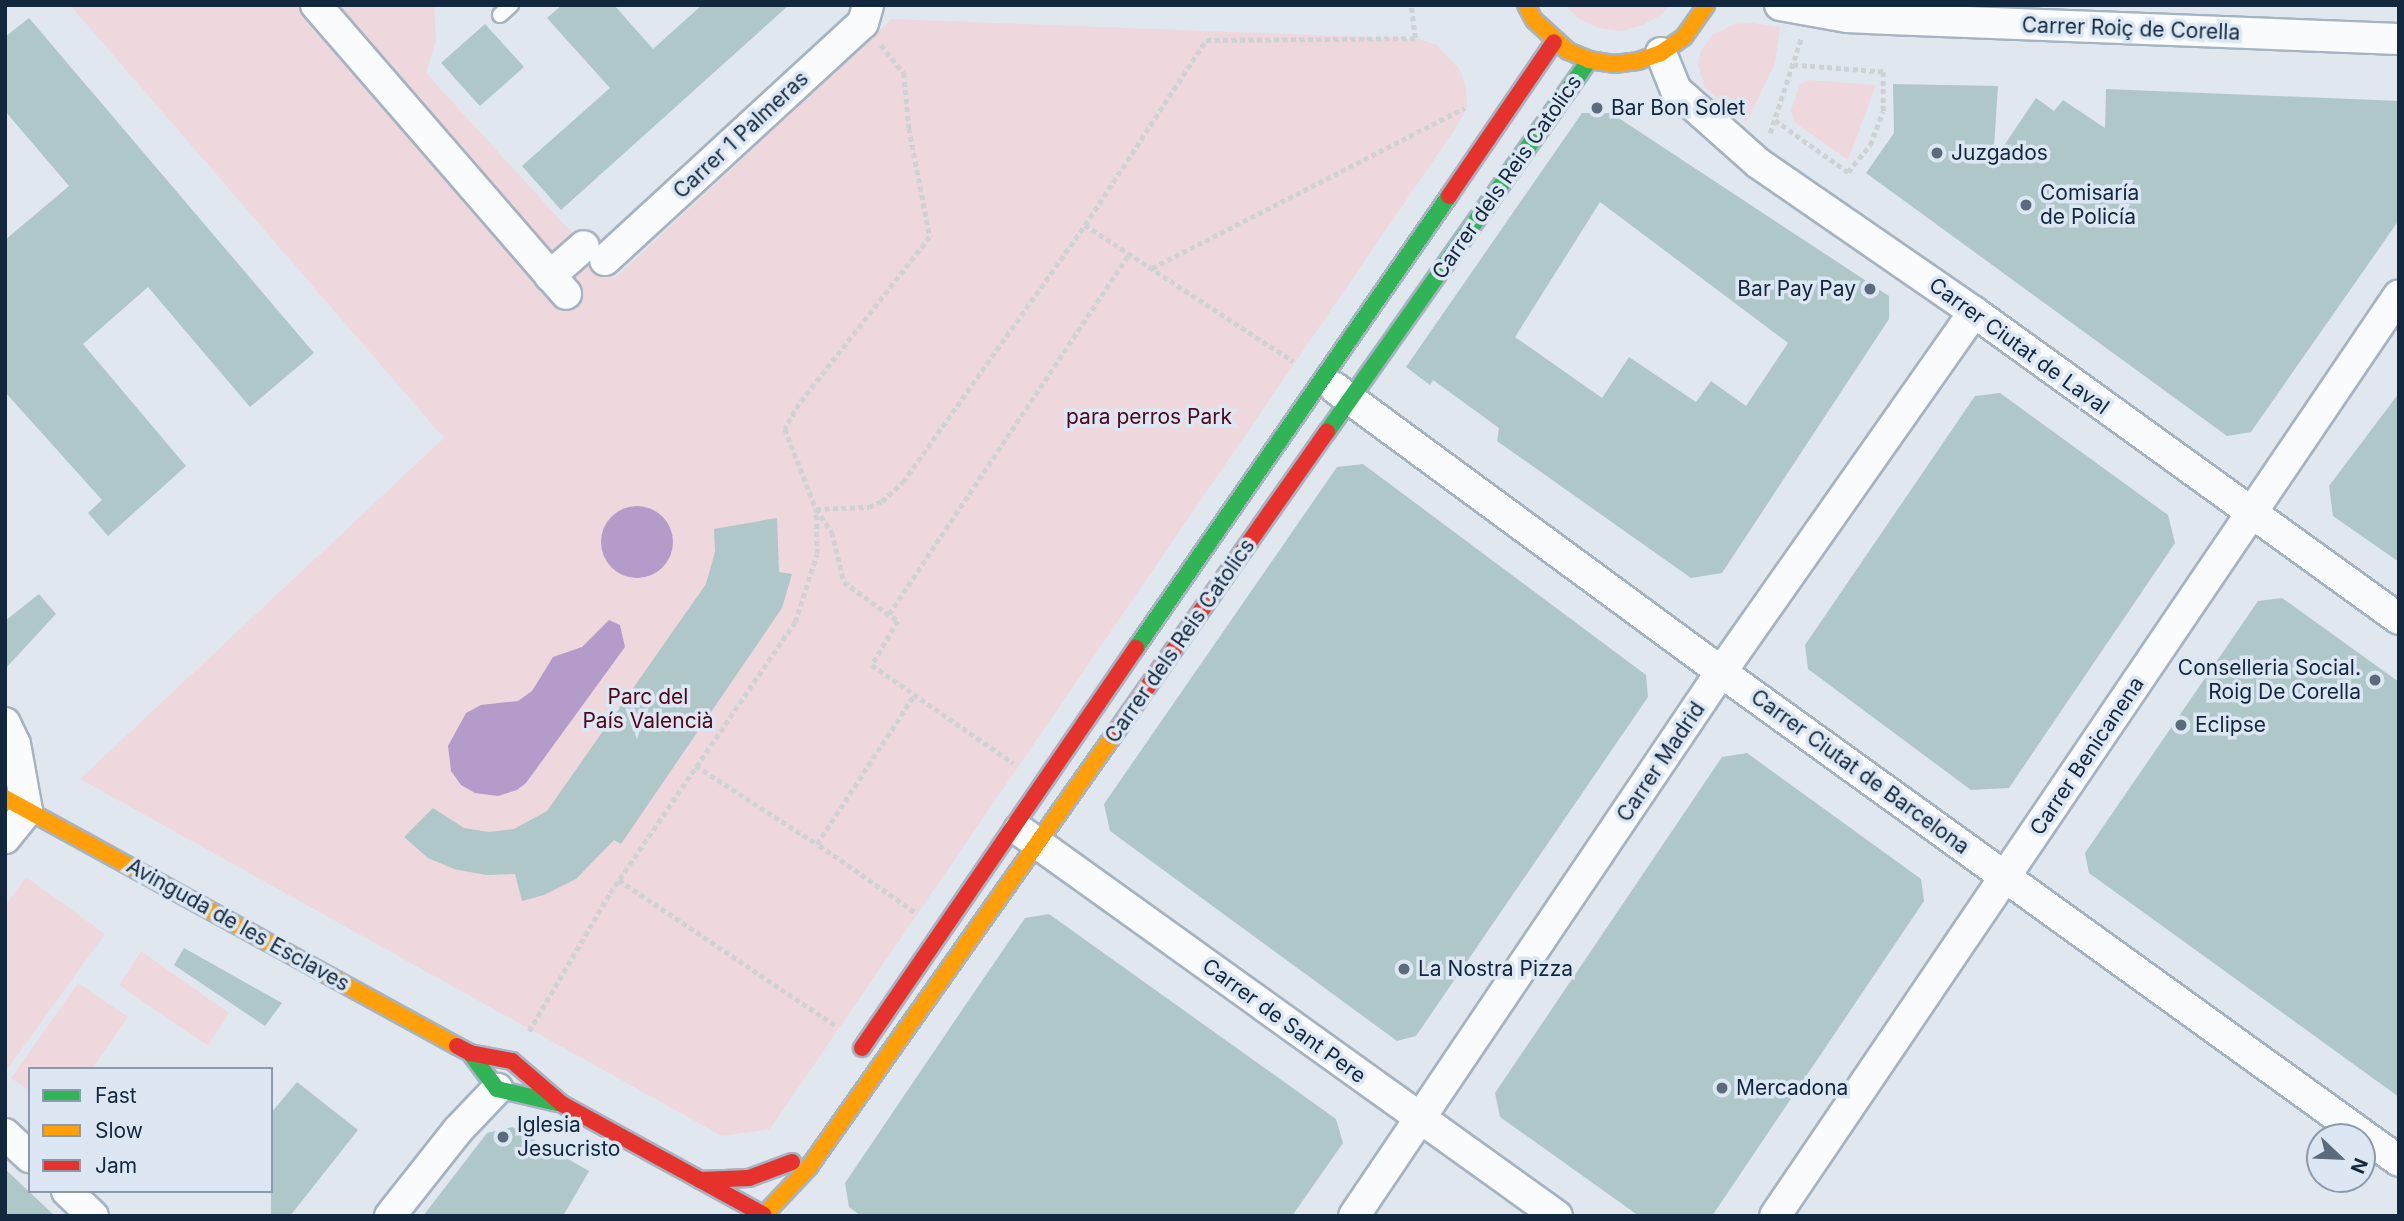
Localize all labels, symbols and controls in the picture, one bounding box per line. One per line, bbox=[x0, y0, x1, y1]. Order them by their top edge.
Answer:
street label: Carrer Roiç de Corella bbox=[2021, 13, 2241, 45]
street label: Carrer 1 Palmeras bbox=[668, 66, 814, 204]
street label: Carrer dels Reis Catolics bbox=[1427, 70, 1587, 284]
place label: Bar Bon Solet bbox=[1611, 95, 1745, 121]
marker: Bar Bon Solet bbox=[1589, 100, 1605, 116]
place label: Juzgados bbox=[1951, 140, 2048, 166]
marker: Juzgados bbox=[1929, 145, 1945, 161]
place label: Comisaría de Policía bbox=[2040, 180, 2139, 230]
marker: Comisaría de Policía bbox=[2018, 197, 2034, 213]
street label: Carrer Ciutat de Laval bbox=[1924, 272, 2114, 420]
place label: Bar Pay Pay bbox=[1737, 276, 1856, 302]
marker: Bar Pay Pay bbox=[1862, 281, 1878, 297]
park label: para perros Park bbox=[1066, 404, 1232, 430]
street label: Carrer dels Reis Catolics bbox=[1100, 534, 1260, 748]
place label: Conselleria Social. Roig De Corella bbox=[2178, 655, 2361, 705]
street label: Carrer Benicanena bbox=[2025, 672, 2149, 840]
marker: Conselleria Social. Roig De Corella bbox=[2367, 672, 2383, 688]
park label: Parc del País Valencià bbox=[582, 684, 714, 734]
street label: Carrer Ciutat de Barcelona bbox=[1746, 684, 1974, 860]
street label: Carrer Madrid bbox=[1612, 697, 1710, 827]
place label: Eclipse bbox=[2195, 712, 2266, 738]
marker: Eclipse bbox=[2173, 717, 2189, 733]
street label: Avinguda de les Esclaves bbox=[122, 853, 354, 997]
street label: Carrer de Sant Pere bbox=[1197, 953, 1371, 1089]
place label: La Nostra Pizza bbox=[1418, 956, 1573, 982]
marker: La Nostra Pizza bbox=[1396, 961, 1412, 977]
legend bbox=[28, 1067, 273, 1193]
place label: Mercadona bbox=[1736, 1075, 1848, 1101]
marker: Mercadona bbox=[1714, 1080, 1730, 1096]
text: Fast bbox=[95, 1083, 137, 1108]
place label: Iglesia Jesucristo bbox=[517, 1112, 620, 1162]
text: Slow bbox=[95, 1118, 143, 1143]
north arrow bbox=[2306, 1123, 2376, 1193]
marker: Iglesia Jesucristo bbox=[495, 1129, 511, 1145]
text: Jam bbox=[95, 1153, 137, 1178]
text: N bbox=[2346, 1154, 2372, 1177]

